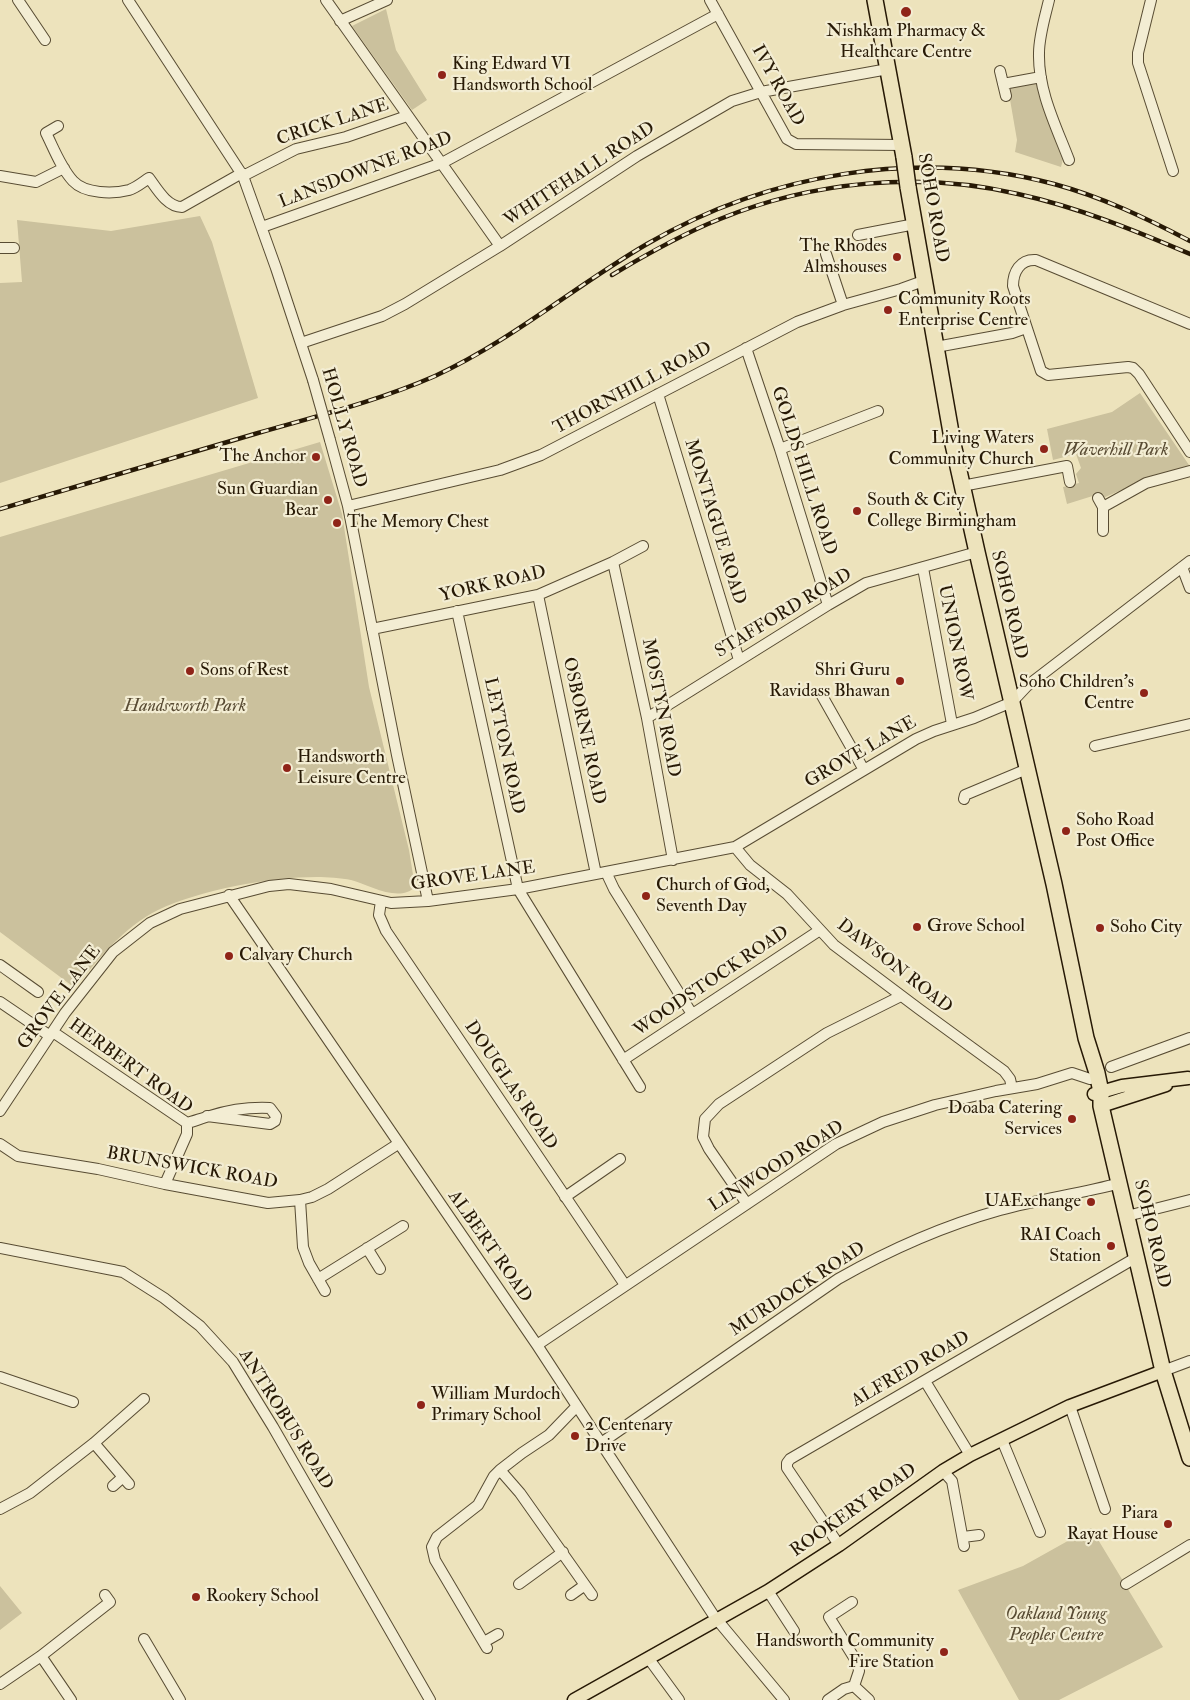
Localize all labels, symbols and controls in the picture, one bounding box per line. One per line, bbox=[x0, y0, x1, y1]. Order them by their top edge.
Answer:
marker: Nishkam Pharmacy & Healthcare Centre bbox=[899, 5, 913, 19]
place label: Nishkam Pharmacy & Healthcare Centre bbox=[826, 21, 986, 64]
street label: IVY ROAD bbox=[746, 42, 808, 130]
place label: King Edward VI Handsworth School bbox=[452, 54, 592, 96]
marker: King Edward VI Handsworth School bbox=[436, 69, 448, 81]
street label: CRICK LANE bbox=[274, 95, 392, 151]
street label: WHITEHALL ROAD bbox=[500, 118, 660, 232]
street label: LANSDOWNE ROAD bbox=[276, 128, 456, 214]
street label: SOHO ROAD bbox=[912, 152, 952, 264]
place label: The Rhodes Almshouses bbox=[799, 236, 887, 278]
marker: The Rhodes Almshouses bbox=[891, 251, 903, 263]
place label: Community Roots Enterprise Centre bbox=[898, 289, 1030, 332]
marker: Community Roots Enterprise Centre bbox=[882, 304, 894, 316]
street label: THORNHILL ROAD bbox=[550, 338, 716, 440]
street label: HOLLY ROAD bbox=[316, 366, 370, 490]
street label: GOLDS HILL ROAD bbox=[766, 384, 840, 558]
place label: Living Waters Community Church bbox=[888, 428, 1034, 470]
street label: MONTAGUE ROAD bbox=[679, 437, 749, 607]
park label: Waverhill Park bbox=[1063, 440, 1169, 462]
marker: Living Waters Community Church bbox=[1038, 443, 1050, 455]
place label: The Anchor bbox=[219, 446, 306, 468]
marker: The Anchor bbox=[310, 451, 322, 463]
place label: Sun Guardian Bear bbox=[217, 479, 318, 522]
place label: South & City College Birmingham bbox=[867, 490, 1017, 532]
marker: Sun Guardian Bear bbox=[322, 494, 334, 506]
marker: South & City College Birmingham bbox=[851, 505, 863, 517]
place label: The Memory Chest bbox=[347, 512, 489, 534]
marker: The Memory Chest bbox=[331, 517, 343, 529]
street label: SOHO ROAD bbox=[985, 549, 1031, 661]
street label: YORK ROAD bbox=[438, 562, 548, 608]
street label: STAFFORD ROAD bbox=[712, 565, 856, 663]
street label: UNION ROW bbox=[932, 583, 976, 703]
street label: MOSTYN ROAD bbox=[636, 637, 684, 779]
street label: OSBORNE ROAD bbox=[557, 656, 609, 806]
place label: Sons of Rest bbox=[200, 660, 288, 682]
place label: Shri Guru Ravidass Bhawan bbox=[769, 660, 890, 702]
marker: Sons of Rest bbox=[184, 665, 196, 677]
place label: Soho Children's Centre bbox=[1019, 672, 1134, 714]
marker: Shri Guru Ravidass Bhawan bbox=[894, 675, 906, 687]
street label: LEYTON ROAD bbox=[478, 676, 528, 816]
marker: Soho Children's Centre bbox=[1138, 687, 1150, 699]
park label: Handsworth Park bbox=[124, 696, 246, 718]
street label: GROVE LANE bbox=[801, 712, 921, 794]
place label: Handsworth Leisure Centre bbox=[297, 747, 406, 790]
marker: Handsworth Leisure Centre bbox=[281, 762, 293, 774]
place label: Soho Road Post Office bbox=[1076, 810, 1154, 852]
marker: Soho Road Post Office bbox=[1060, 825, 1072, 837]
street label: GROVE LANE bbox=[410, 858, 536, 896]
place label: Church of God, Seventh Day bbox=[656, 875, 770, 918]
marker: Church of God, Seventh Day bbox=[640, 890, 652, 902]
street label: DAWSON ROAD bbox=[832, 915, 956, 1019]
place label: Grove School bbox=[927, 916, 1025, 938]
place label: Soho City bbox=[1110, 917, 1182, 939]
marker: Grove School bbox=[911, 921, 923, 933]
street label: WOODSTOCK ROAD bbox=[630, 922, 794, 1042]
marker: Soho City bbox=[1094, 922, 1106, 934]
street label: GROVE LANE bbox=[14, 942, 106, 1054]
place label: Calvary Church bbox=[239, 945, 353, 967]
marker: Calvary Church bbox=[223, 950, 235, 962]
street label: HERBERT ROAD bbox=[64, 1015, 196, 1119]
street label: DOUGLAS ROAD bbox=[459, 1017, 561, 1155]
place label: Doaba Catering Services bbox=[948, 1098, 1062, 1140]
marker: Doaba Catering Services bbox=[1066, 1113, 1078, 1125]
street label: LINWOOD ROAD bbox=[706, 1117, 848, 1217]
street label: BRUNSWICK ROAD bbox=[105, 1143, 279, 1195]
street label: SOHO ROAD bbox=[1128, 1178, 1174, 1290]
street label: ALBERT ROAD bbox=[442, 1187, 536, 1307]
place label: UAExchange bbox=[984, 1191, 1081, 1213]
marker: UAExchange bbox=[1085, 1196, 1097, 1208]
place label: RAI Coach Station bbox=[1020, 1225, 1101, 1268]
street label: MURDOCK ROAD bbox=[726, 1238, 870, 1342]
marker: RAI Coach Station bbox=[1105, 1240, 1117, 1252]
street label: ALFRED ROAD bbox=[848, 1327, 974, 1413]
street label: ANTROBUS ROAD bbox=[233, 1346, 337, 1494]
place label: William Murdoch Primary School bbox=[431, 1384, 561, 1426]
marker: William Murdoch Primary School bbox=[415, 1399, 427, 1411]
place label: 2 Centenary Drive bbox=[585, 1415, 672, 1458]
marker: 2 Centenary Drive bbox=[569, 1430, 581, 1442]
street label: ROOKERY ROAD bbox=[787, 1459, 921, 1563]
place label: Piara Rayat House bbox=[1067, 1503, 1158, 1546]
marker: Piara Rayat House bbox=[1162, 1518, 1174, 1530]
place label: Rookery School bbox=[206, 1586, 319, 1608]
marker: Rookery School bbox=[190, 1591, 202, 1603]
park label: Oakland Young Peoples Centre bbox=[1005, 1604, 1107, 1646]
place label: Handsworth Community Fire Station bbox=[756, 1631, 934, 1674]
marker: Handsworth Community Fire Station bbox=[938, 1646, 950, 1658]

